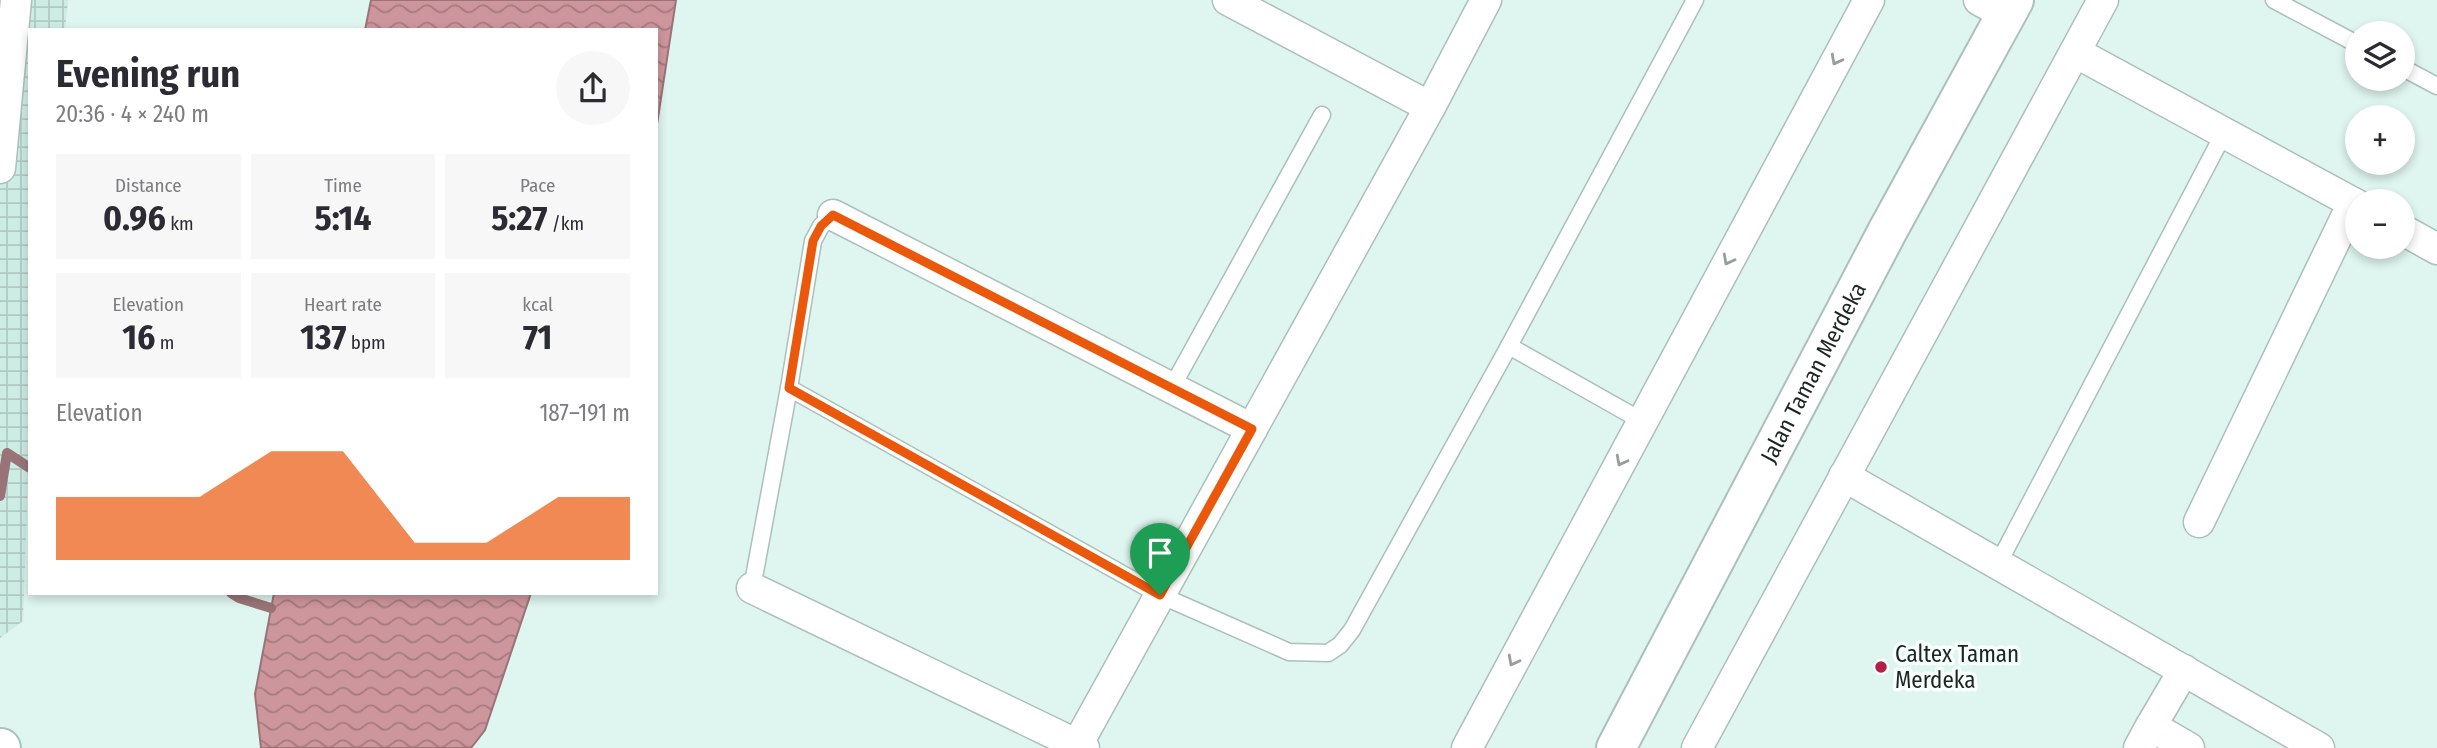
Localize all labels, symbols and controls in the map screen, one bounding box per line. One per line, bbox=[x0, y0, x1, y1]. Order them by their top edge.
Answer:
map controls bbox=[2345, 21, 2415, 259]
button: layers bbox=[2345, 21, 2415, 91]
text: Evening run bbox=[56, 51, 240, 97]
button: share bbox=[556, 51, 630, 125]
one-way arrow bbox=[1831, 53, 1844, 65]
text: 20:36 · 4 × 240 m bbox=[56, 100, 209, 128]
button: + bbox=[2345, 105, 2415, 175]
text: Distance bbox=[115, 174, 182, 197]
text: Time bbox=[324, 174, 362, 197]
text: Pace bbox=[520, 174, 555, 197]
button: − bbox=[2345, 189, 2415, 259]
text: 0.96 bbox=[103, 197, 166, 239]
text: 5:14 bbox=[315, 197, 371, 239]
text: 5:27 bbox=[491, 197, 547, 239]
text: km bbox=[166, 212, 194, 235]
text: /km bbox=[547, 212, 584, 235]
one-way arrow bbox=[1723, 253, 1737, 266]
street label: Jalan Taman Merdeka bbox=[1754, 278, 1872, 468]
text: Elevation bbox=[113, 293, 184, 316]
text: Heart rate bbox=[304, 293, 382, 316]
text: kcal bbox=[522, 293, 553, 316]
text: 16 bbox=[122, 316, 155, 358]
text: 137 bbox=[300, 316, 346, 358]
text: 71 bbox=[523, 316, 552, 358]
text: m bbox=[155, 331, 174, 354]
text: bpm bbox=[346, 331, 386, 354]
text: Elevation bbox=[56, 399, 143, 427]
text: 187–191 m bbox=[539, 399, 630, 427]
one-way arrow bbox=[1615, 454, 1629, 466]
pin bbox=[1130, 523, 1190, 595]
icon: arrive bbox=[1141, 534, 1179, 572]
place label: Caltex Taman Merdeka bbox=[1895, 640, 2019, 694]
one-way arrow bbox=[1508, 654, 1522, 667]
marker: Caltex Taman Merdeka bbox=[1873, 659, 1889, 675]

